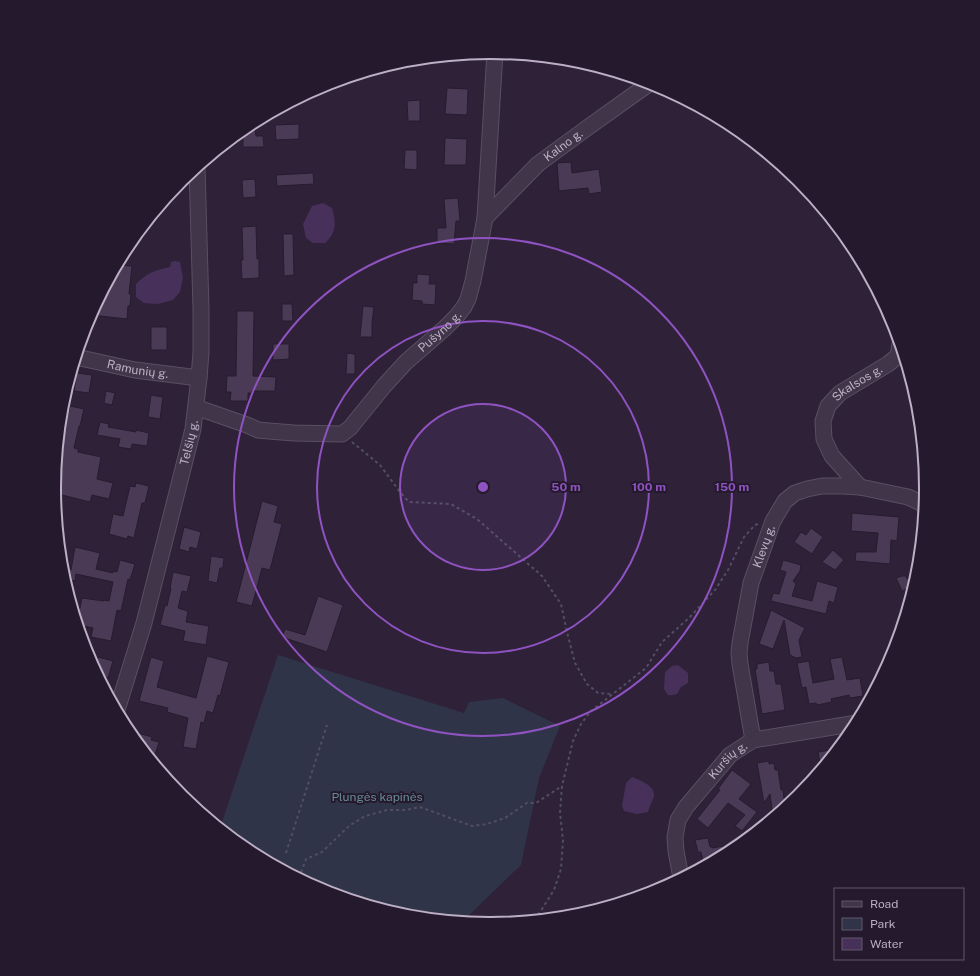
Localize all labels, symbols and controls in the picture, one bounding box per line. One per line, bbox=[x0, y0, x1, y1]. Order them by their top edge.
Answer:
street label: Kalno g. bbox=[541, 126, 586, 164]
street label: Pušyno g. bbox=[415, 309, 465, 355]
street label: Ramunių g. bbox=[106, 357, 169, 381]
street label: Skalsos g. bbox=[829, 362, 885, 404]
street label: Telšių g. bbox=[177, 420, 201, 467]
centre of rings bbox=[476, 480, 490, 494]
text: 50 m bbox=[551, 480, 581, 494]
text: 100 m bbox=[632, 480, 666, 494]
text: 150 m bbox=[715, 480, 749, 494]
street label: Klevų g. bbox=[750, 523, 778, 570]
street label: Kuršių g. bbox=[706, 739, 750, 782]
park label: Plungės kapinės bbox=[331, 790, 423, 804]
legend bbox=[834, 888, 964, 960]
text: Road bbox=[870, 897, 898, 911]
text: Park bbox=[870, 917, 896, 931]
text: Water bbox=[870, 937, 904, 951]

